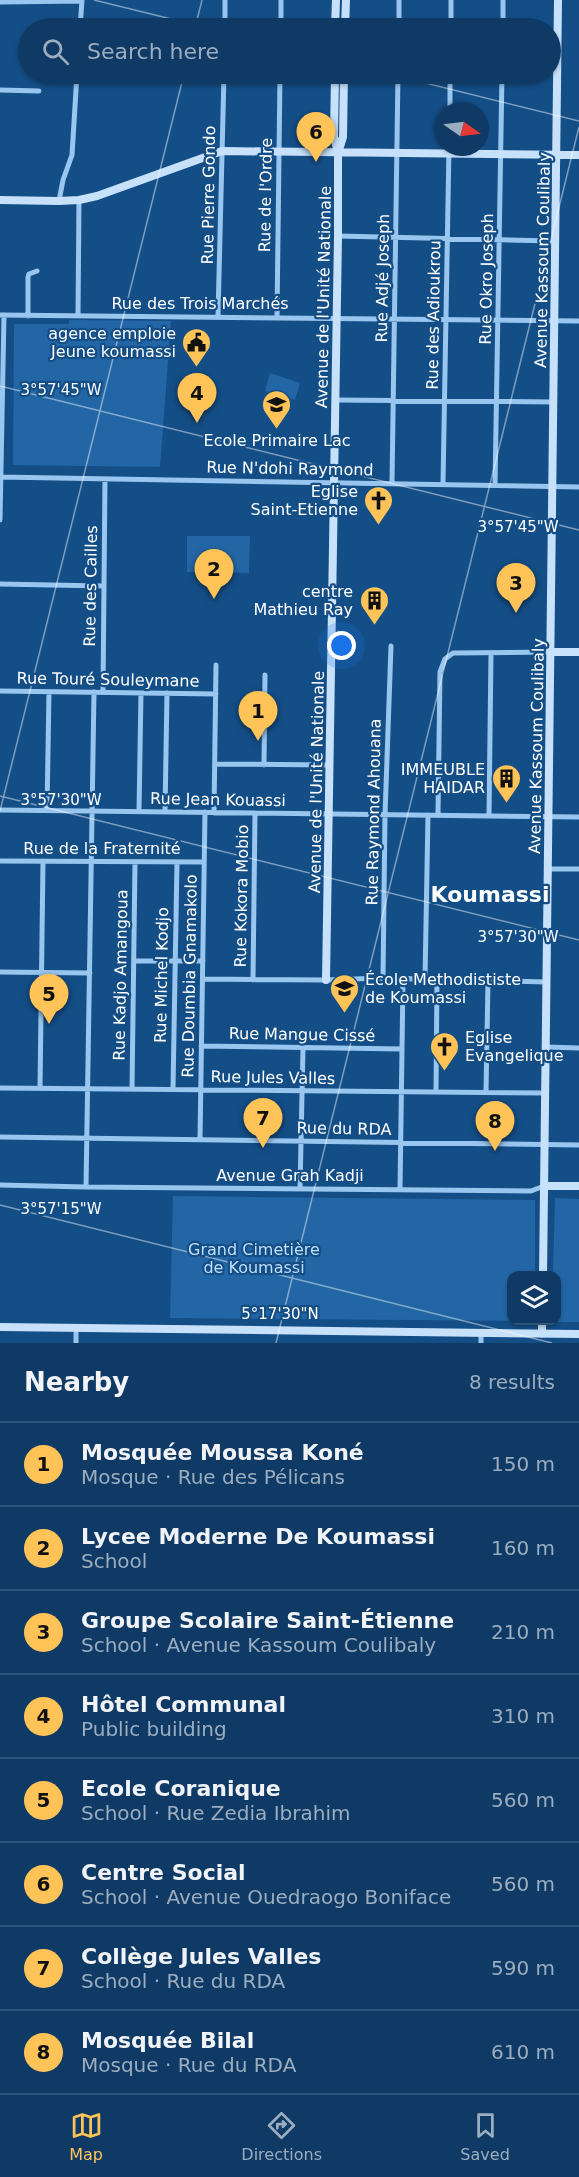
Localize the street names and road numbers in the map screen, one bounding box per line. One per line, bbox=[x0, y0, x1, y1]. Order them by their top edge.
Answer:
street label: Rue Pierre Gondo bbox=[198, 125, 219, 265]
street label: Rue de l'Ordre bbox=[255, 138, 276, 252]
street label: Avenue Kassoum Coulibaly bbox=[531, 152, 554, 368]
street label: Avenue de l'Unité Nationale bbox=[312, 186, 335, 408]
street label: Rue Okro Joseph bbox=[476, 213, 497, 345]
street label: Rue Adjé Joseph bbox=[372, 214, 393, 342]
street label: Rue des Adioukrou bbox=[423, 240, 444, 390]
street label: Rue des Trois Marchés bbox=[111, 294, 289, 313]
street label: Rue N'dohi Raymond bbox=[206, 458, 374, 479]
street label: Rue des Cailles bbox=[80, 525, 101, 647]
street label: Avenue Kassoum Coulibaly bbox=[525, 638, 548, 854]
street label: Rue Touré Souleymane bbox=[16, 668, 200, 691]
street label: Avenue de l'Unité Nationale bbox=[305, 671, 328, 893]
street label: Rue Raymond Ahouana bbox=[362, 718, 385, 906]
street label: Rue Jean Kouassi bbox=[150, 789, 286, 810]
street label: Rue Kokora Mobio bbox=[231, 824, 252, 968]
street label: Rue de la Fraternité bbox=[23, 839, 181, 858]
street label: Rue Doumbia Gnamakolo bbox=[178, 874, 201, 1078]
street label: Rue Kadjo Amangoua bbox=[110, 889, 131, 1061]
street label: Rue Michel Kodjo bbox=[151, 907, 172, 1043]
street label: Rue Mangue Cissé bbox=[229, 1024, 375, 1045]
street label: Rue Jules Valles bbox=[211, 1067, 335, 1088]
street label: Rue du RDA bbox=[296, 1118, 392, 1139]
street label: Avenue Grah Kadji bbox=[216, 1166, 364, 1185]

